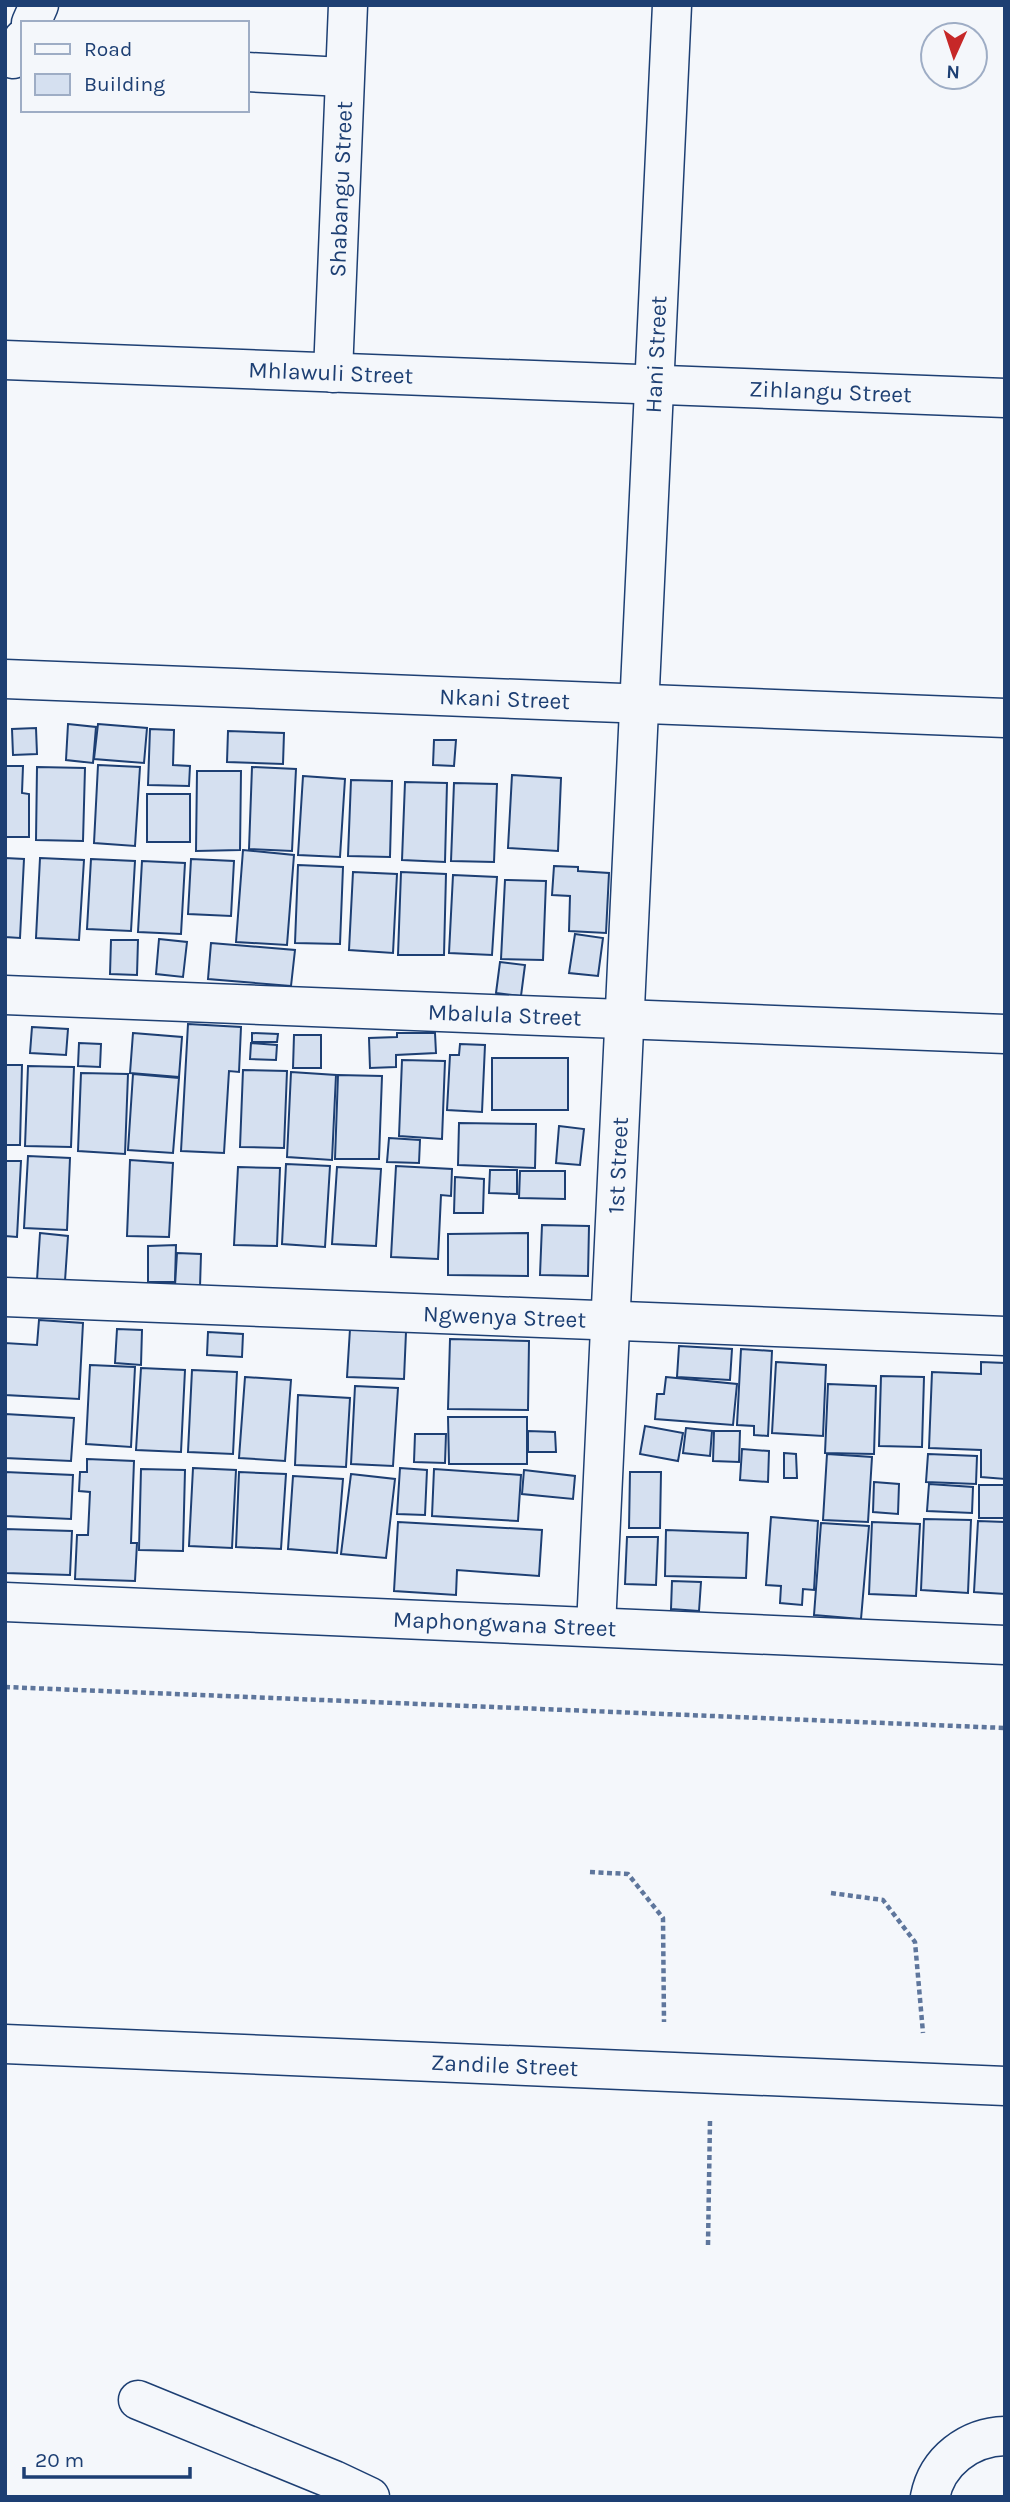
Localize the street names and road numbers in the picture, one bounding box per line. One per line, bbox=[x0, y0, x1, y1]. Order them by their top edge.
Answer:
street label: Shabangu Street bbox=[324, 100, 358, 278]
street label: Hani Street bbox=[640, 295, 672, 414]
street label: Mhlawuli Street bbox=[248, 356, 414, 390]
street label: Zihlangu Street bbox=[748, 375, 913, 408]
street label: Nkani Street bbox=[439, 683, 571, 715]
street label: Mbalula Street bbox=[427, 998, 582, 1031]
street label: 1st Street bbox=[602, 1116, 634, 1215]
street label: Ngwenya Street bbox=[423, 1300, 587, 1334]
street label: Maphongwana Street bbox=[392, 1606, 617, 1642]
street label: Zandile Street bbox=[430, 2049, 579, 2082]

